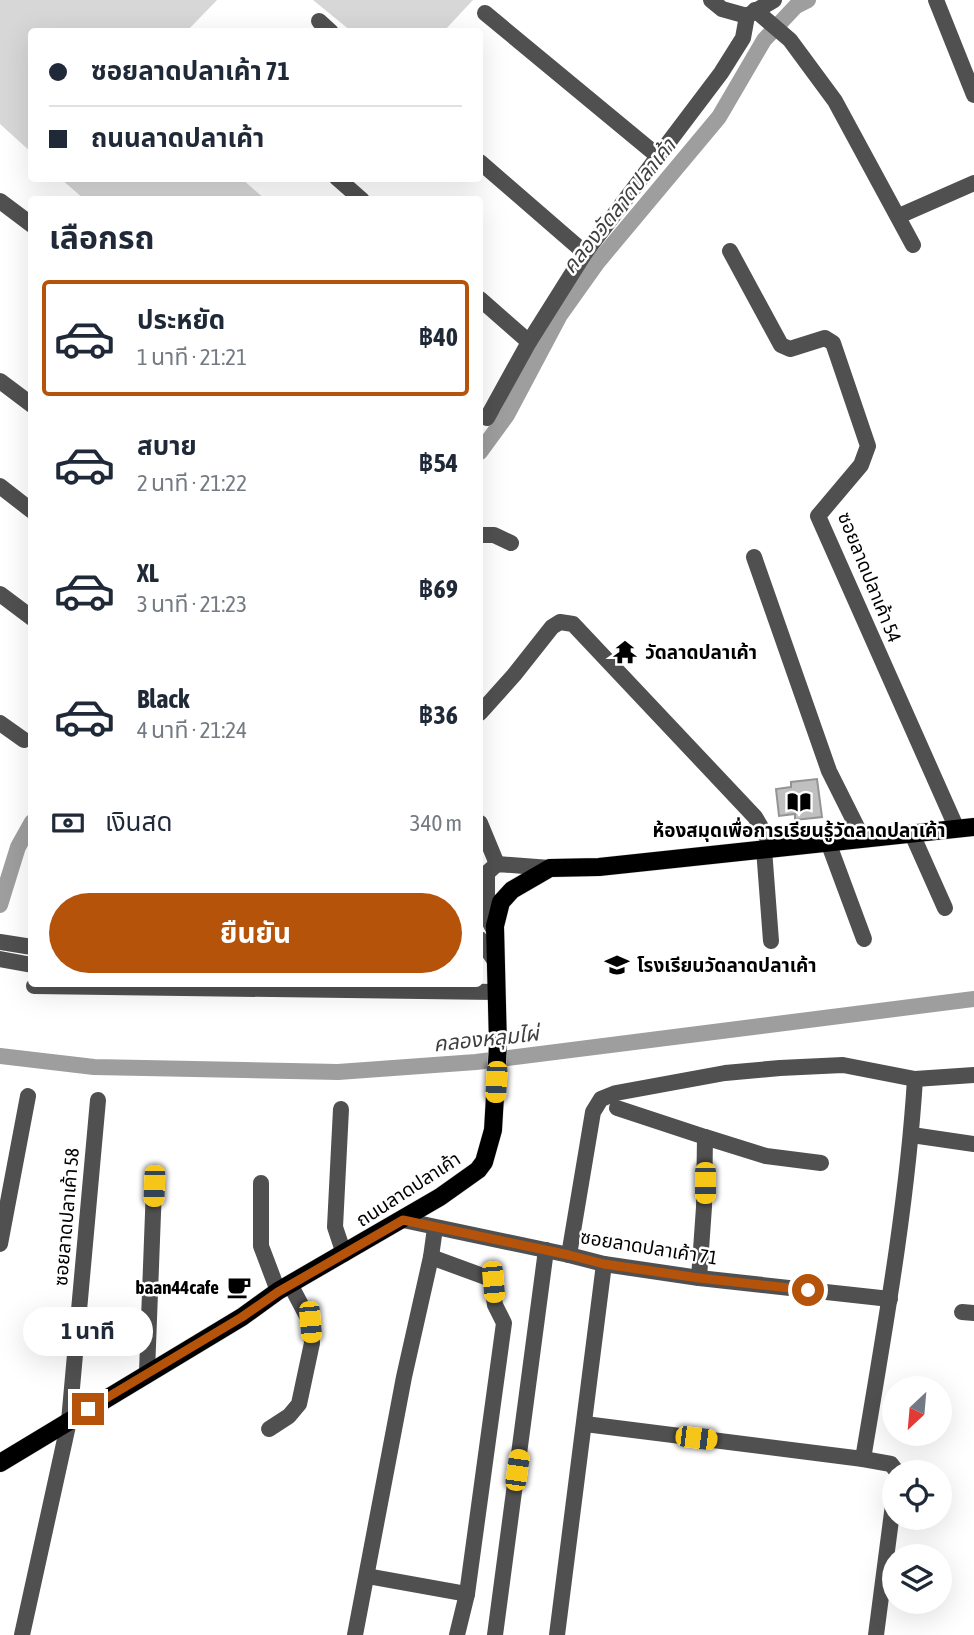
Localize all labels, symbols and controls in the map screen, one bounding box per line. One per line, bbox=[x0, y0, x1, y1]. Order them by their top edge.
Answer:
text: ซอยลาดปลาเค้า 71 bbox=[91, 56, 290, 86]
text: ถนนลาดปลาเค้า bbox=[91, 123, 264, 153]
water label: คลองวัดลาดปลาเค้า bbox=[557, 132, 681, 277]
text: เลือกรถ bbox=[49, 219, 154, 256]
text: ประหยัด bbox=[137, 305, 225, 335]
icon: car bbox=[53, 307, 116, 370]
text: ฿40 bbox=[418, 322, 458, 352]
text: 1 นาที · 21:21 bbox=[137, 344, 247, 370]
text: สบาย bbox=[137, 431, 197, 461]
icon: car bbox=[53, 433, 116, 496]
text: ฿54 bbox=[418, 448, 458, 478]
text: 2 นาที · 21:22 bbox=[137, 470, 247, 496]
street label: ซอยลาดปลาเค้า 54 bbox=[834, 509, 906, 645]
text: XL bbox=[137, 558, 159, 588]
icon: car bbox=[53, 559, 116, 622]
text: ฿69 bbox=[418, 574, 458, 604]
text: 3 นาที · 21:23 bbox=[137, 591, 247, 617]
temple icon: วัดลาดปลาเค้า bbox=[611, 638, 639, 666]
place label: วัดลาดปลาเค้า bbox=[645, 641, 757, 663]
text: Black bbox=[137, 684, 189, 714]
icon: car bbox=[53, 685, 116, 748]
text: ฿36 bbox=[418, 700, 458, 730]
text: 4 นาที · 21:24 bbox=[137, 717, 247, 743]
library icon: ห้องสมุดเพื่อการเรียนรู้วัดลาดปลาเค้า bbox=[785, 788, 813, 816]
icon: cash bbox=[49, 804, 87, 842]
text: เงินสด bbox=[105, 807, 172, 837]
text: 340 m bbox=[410, 810, 462, 836]
place label: ห้องสมุดเพื่อการเรียนรู้วัดลาดปลาเค้า bbox=[652, 817, 946, 842]
button: ยืนยัน bbox=[49, 893, 462, 973]
school or university icon: โรงเรียนวัดลาดปลาเค้า bbox=[603, 951, 631, 979]
place label: โรงเรียนวัดลาดปลาเค้า bbox=[637, 954, 817, 976]
water label: คลองหลุมไผ่ bbox=[432, 1020, 543, 1057]
car bbox=[485, 1060, 508, 1104]
street label: ซอยลาดปลาเค้า 58 bbox=[49, 1147, 83, 1287]
street label: ถนนลาดปลาเค้า bbox=[352, 1147, 464, 1231]
car bbox=[695, 1162, 716, 1204]
car bbox=[143, 1165, 166, 1207]
street label: ซอยลาดปลาเค้า 71 bbox=[579, 1225, 719, 1269]
car bbox=[481, 1260, 506, 1304]
cafe icon: baan44cafe bbox=[225, 1273, 253, 1301]
route start bbox=[792, 1274, 824, 1306]
place label: baan44cafe bbox=[136, 1276, 219, 1298]
car bbox=[298, 1300, 323, 1344]
callout: 1 นาที bbox=[23, 1308, 153, 1356]
text: 1 นาที bbox=[61, 1318, 115, 1344]
north arrow bbox=[882, 1376, 952, 1446]
map controls bbox=[882, 1376, 952, 1614]
route end bbox=[72, 1393, 104, 1425]
car bbox=[674, 1425, 719, 1451]
car bbox=[504, 1448, 531, 1492]
button: locate bbox=[882, 1460, 952, 1530]
button: layers bbox=[882, 1544, 952, 1614]

